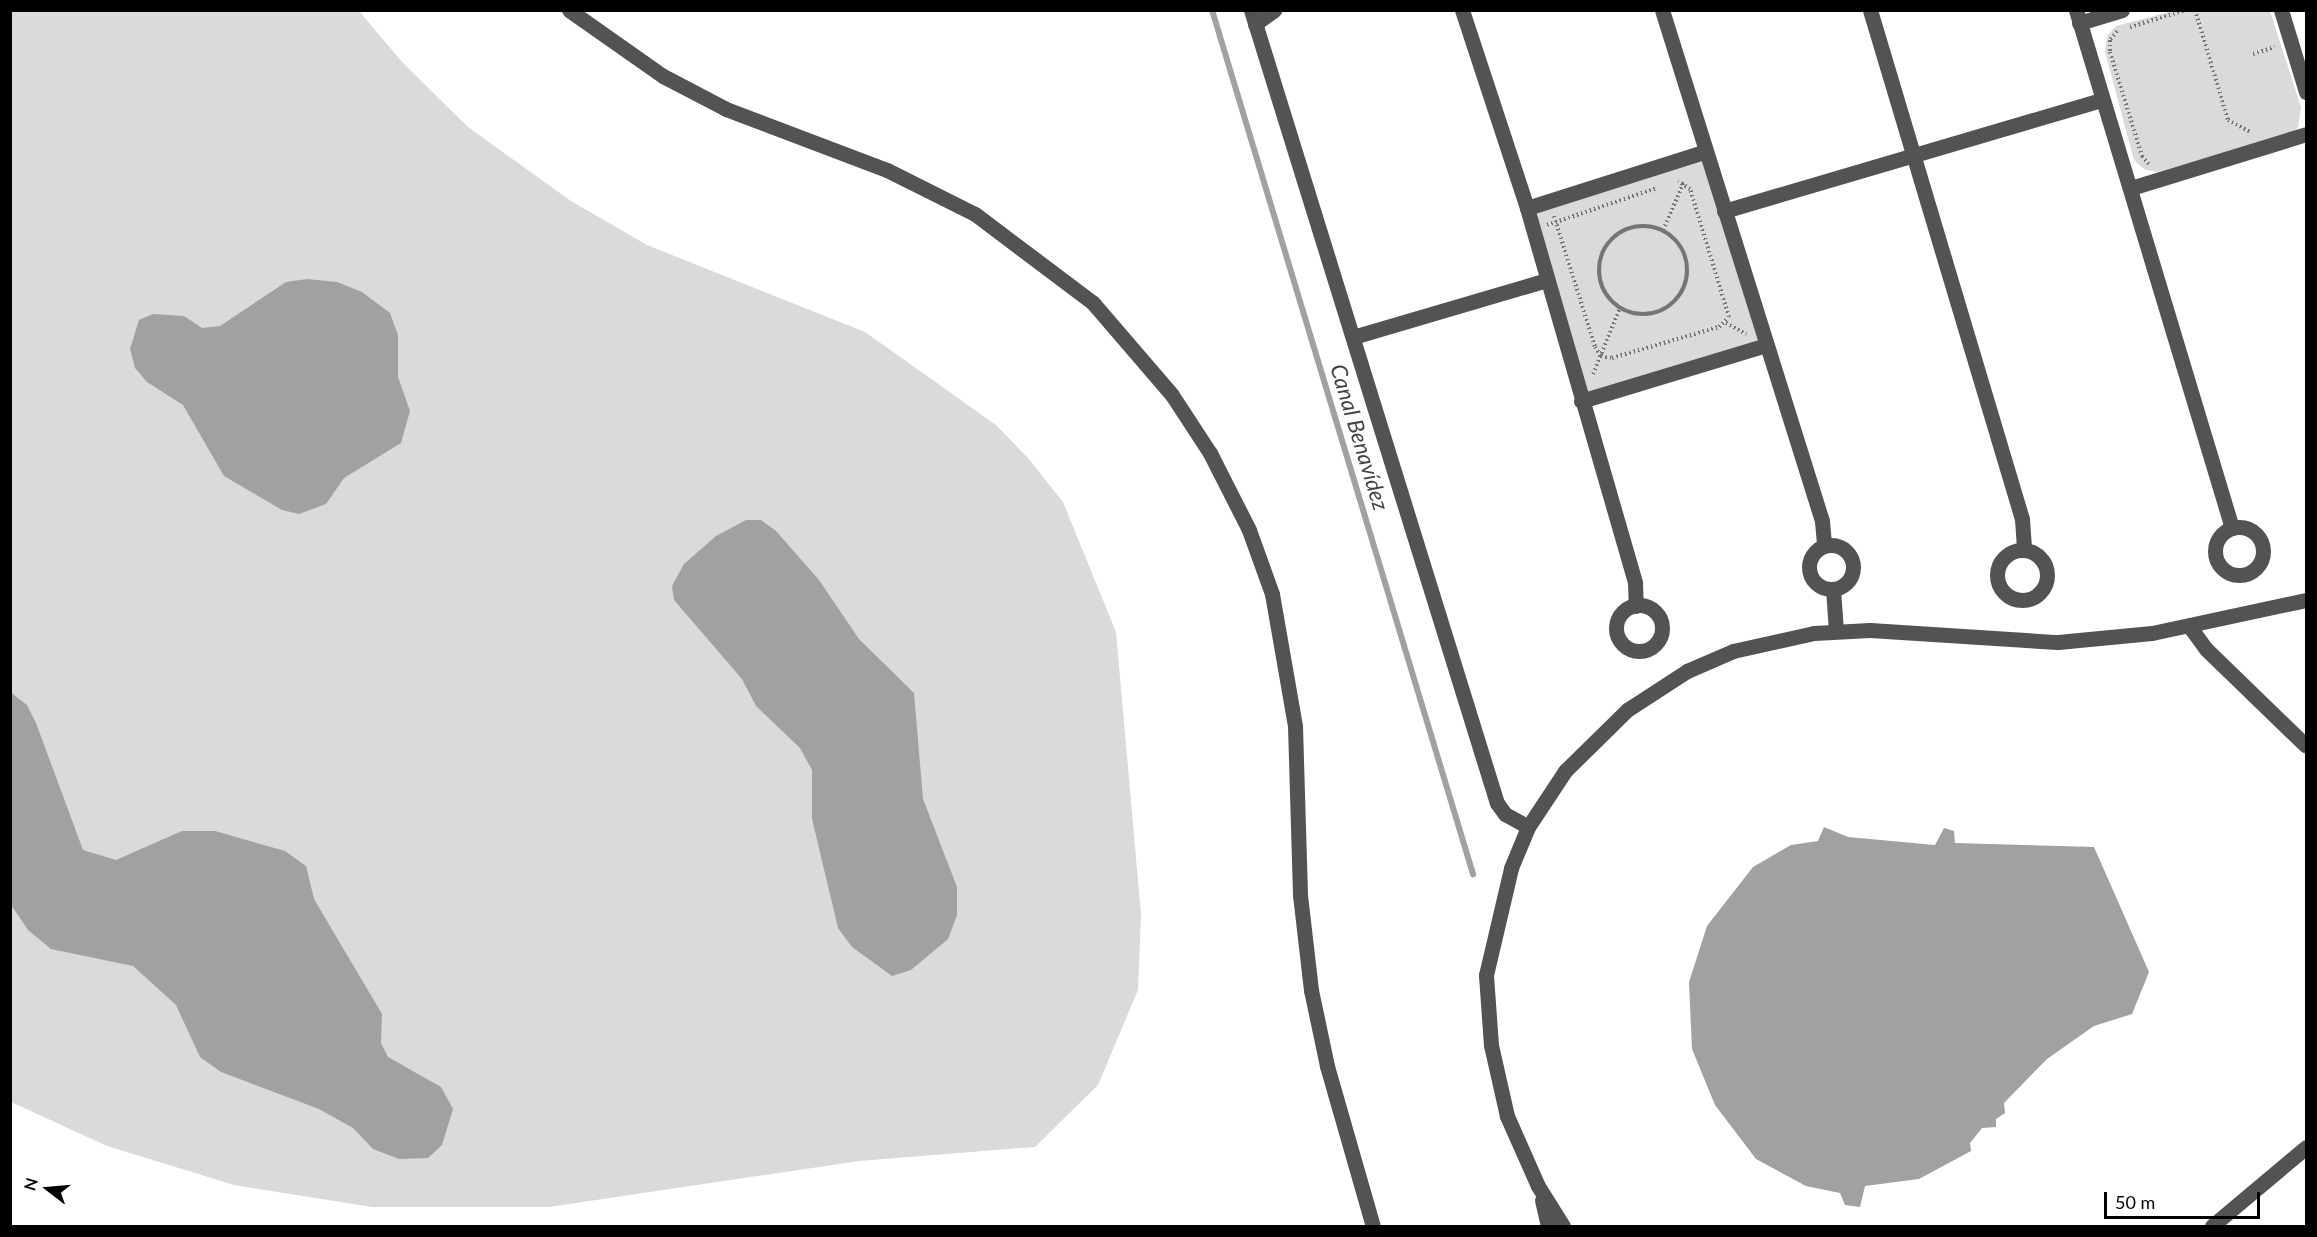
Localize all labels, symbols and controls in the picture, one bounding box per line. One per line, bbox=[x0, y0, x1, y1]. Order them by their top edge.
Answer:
water label: Canal Benavídez bbox=[1325, 361, 1395, 513]
north arrow bbox=[18, 1159, 78, 1219]
text: N bbox=[19, 1175, 41, 1192]
scale bar bbox=[2107, 1180, 2263, 1218]
text: 50 m bbox=[2115, 1191, 2155, 1213]

